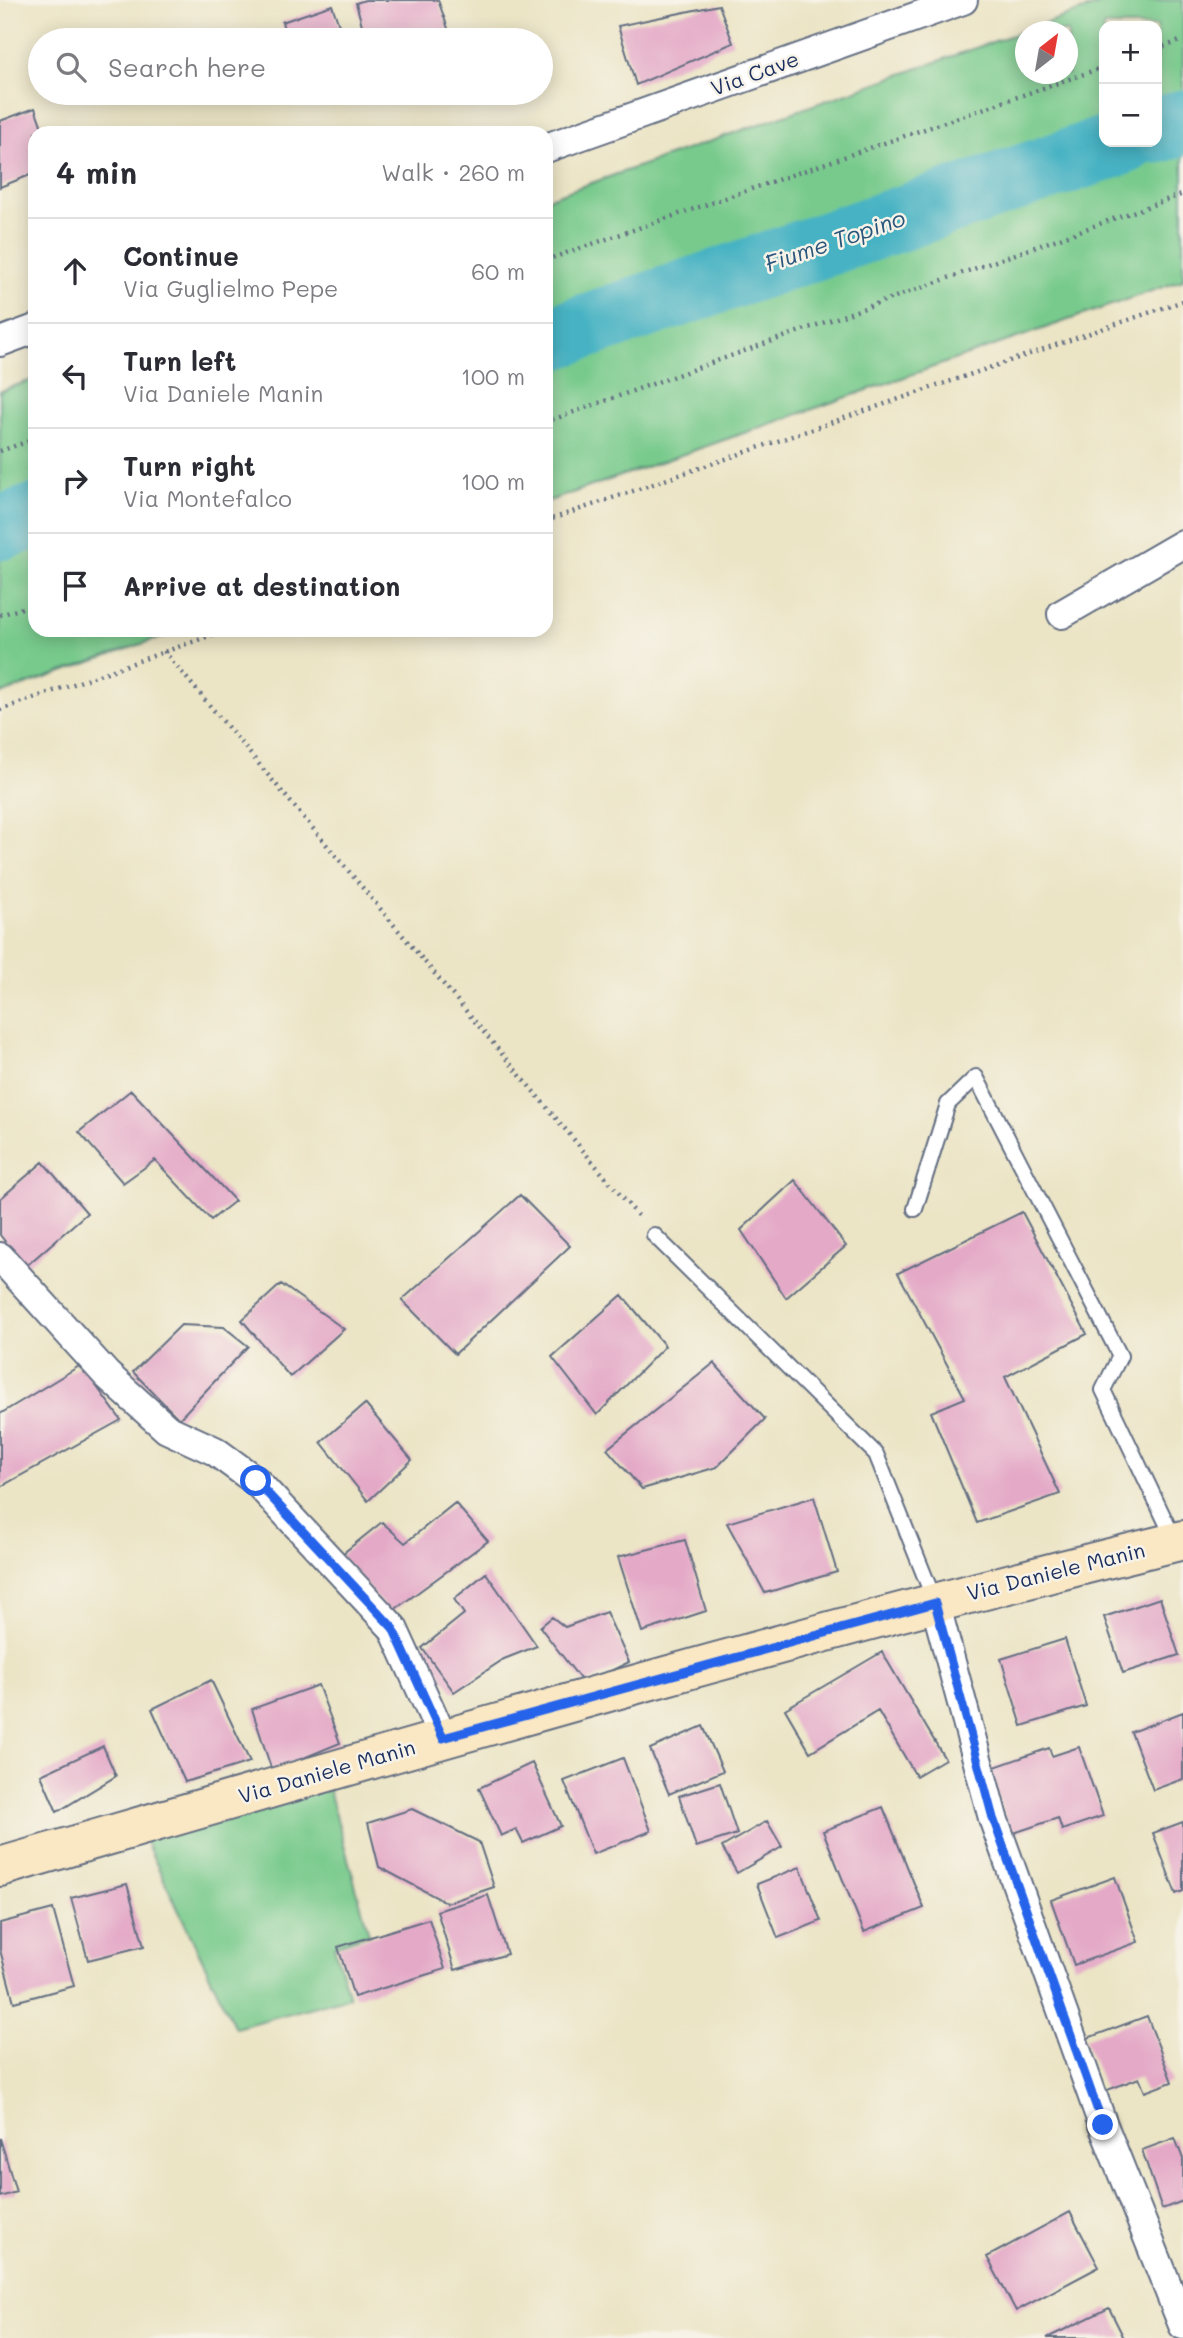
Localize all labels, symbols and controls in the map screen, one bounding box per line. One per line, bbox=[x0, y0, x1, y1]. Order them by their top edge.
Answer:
north arrow bbox=[1015, 21, 1078, 84]
map controls bbox=[1099, 21, 1162, 147]
button: + bbox=[1099, 21, 1162, 84]
search box bbox=[28, 28, 553, 105]
street label: Via Cave bbox=[707, 44, 802, 101]
icon: search bbox=[52, 48, 90, 86]
text: Search here bbox=[108, 50, 266, 84]
button: − bbox=[1099, 84, 1162, 147]
text: 4 min bbox=[56, 152, 137, 192]
text: Walk · 260 m bbox=[381, 157, 525, 187]
water label: Fiume Topino bbox=[761, 202, 909, 278]
text: Continue bbox=[123, 239, 239, 273]
icon: ahead bbox=[56, 252, 94, 290]
text: 60 m bbox=[471, 256, 525, 286]
text: Via Guglielmo Pepe bbox=[123, 273, 338, 303]
text: Turn left bbox=[123, 344, 236, 378]
icon: left bbox=[56, 357, 94, 395]
text: 100 m bbox=[461, 361, 525, 391]
text: Via Daniele Manin bbox=[123, 378, 323, 408]
text: Turn right bbox=[123, 449, 256, 483]
icon: right bbox=[56, 462, 94, 500]
text: 100 m bbox=[461, 466, 525, 496]
text: Via Montefalco bbox=[123, 483, 292, 513]
icon: arrive bbox=[56, 567, 94, 605]
text: Arrive at destination bbox=[123, 569, 400, 603]
route start bbox=[240, 1465, 271, 1496]
street label: Via Daniele Manin bbox=[964, 1535, 1148, 1606]
street label: Via Daniele Manin bbox=[235, 1732, 418, 1809]
route end bbox=[1087, 2109, 1118, 2140]

